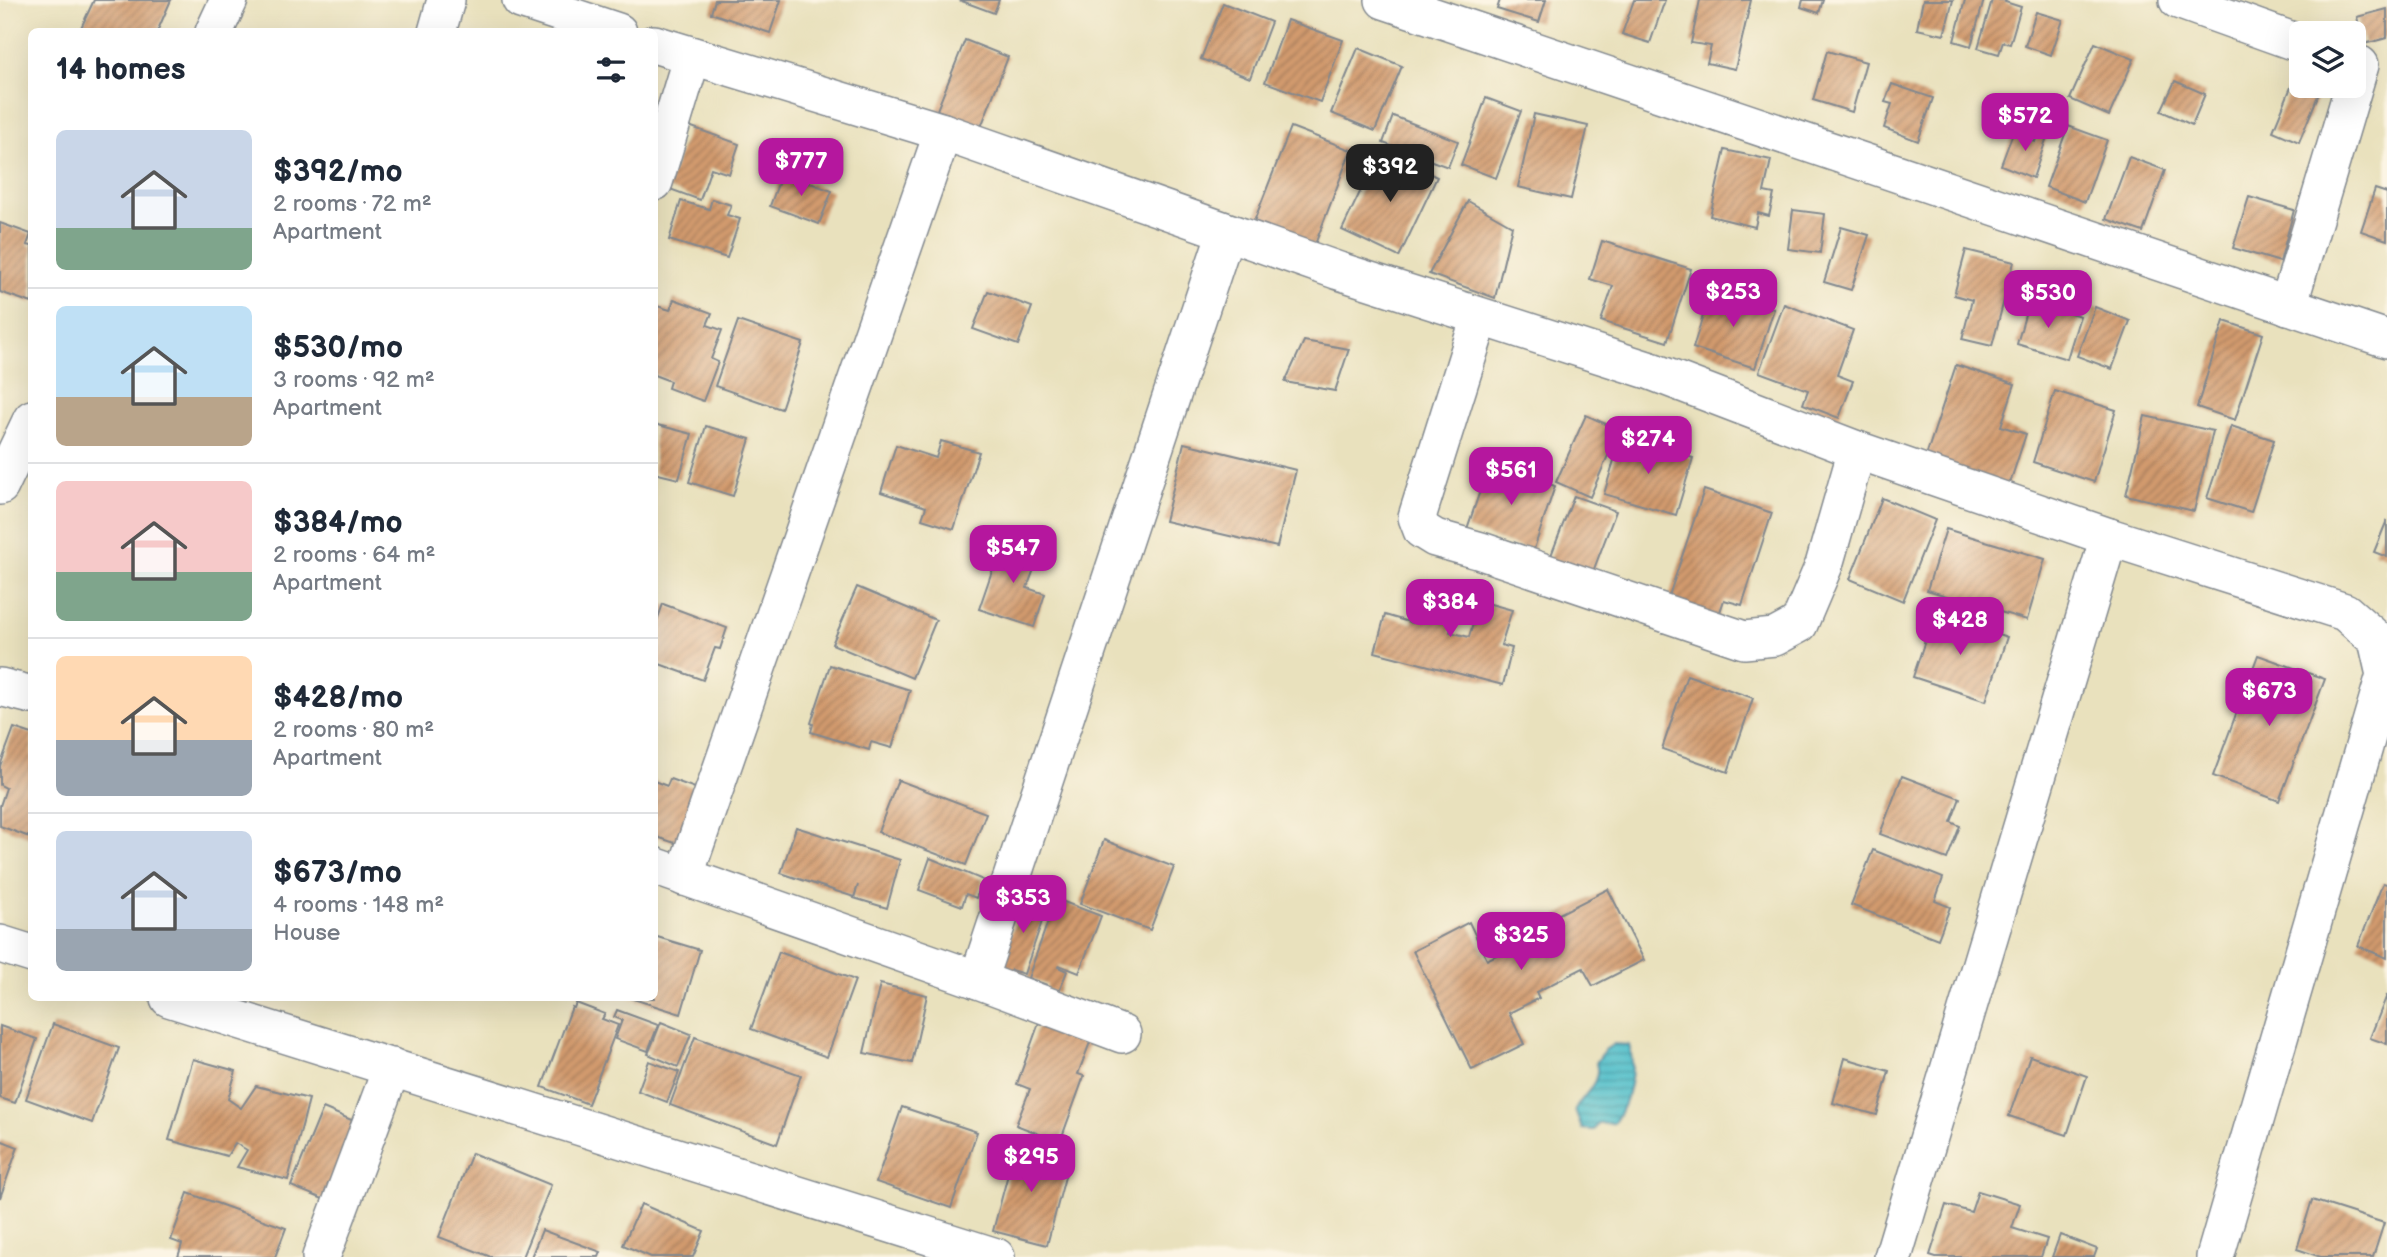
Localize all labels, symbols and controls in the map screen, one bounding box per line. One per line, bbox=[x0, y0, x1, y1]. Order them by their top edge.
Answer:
map controls bbox=[2289, 21, 2366, 98]
button: layers bbox=[2289, 21, 2366, 98]
icon: filters bbox=[592, 51, 630, 89]
text: 14 homes bbox=[56, 52, 185, 88]
pin: $572 bbox=[1984, 94, 2066, 153]
text: $572 bbox=[1998, 102, 2052, 130]
pin: $777 bbox=[760, 138, 842, 198]
pin: $392 bbox=[1349, 144, 1431, 204]
text: $777 bbox=[774, 147, 828, 175]
text: $392 bbox=[1362, 153, 1418, 181]
text: $392/mo bbox=[273, 154, 403, 190]
icon: home bbox=[112, 158, 196, 242]
text: 2 rooms · 72 m² bbox=[273, 190, 432, 218]
text: Apartment bbox=[273, 218, 382, 246]
pin: $253 bbox=[1692, 270, 1774, 329]
pin: $530 bbox=[2007, 270, 2089, 330]
text: $253 bbox=[1705, 278, 1761, 306]
text: $530 bbox=[2020, 279, 2076, 307]
text: $530/mo bbox=[273, 330, 403, 366]
icon: home bbox=[112, 334, 196, 418]
text: 3 rooms · 92 m² bbox=[273, 366, 435, 394]
text: Apartment bbox=[273, 394, 382, 422]
pin: $274 bbox=[1607, 416, 1689, 476]
text: $274 bbox=[1621, 425, 1675, 453]
pin: $561 bbox=[1470, 448, 1552, 507]
text: $561 bbox=[1485, 456, 1537, 484]
text: $384/mo bbox=[273, 505, 403, 541]
icon: home bbox=[112, 509, 196, 593]
pin: $547 bbox=[972, 526, 1054, 585]
text: $547 bbox=[986, 534, 1040, 562]
text: 2 rooms · 64 m² bbox=[273, 541, 435, 569]
text: Apartment bbox=[273, 569, 382, 597]
pin: $384 bbox=[1409, 580, 1491, 639]
text: $384 bbox=[1422, 588, 1478, 616]
pin: $428 bbox=[1919, 598, 2001, 657]
text: $428 bbox=[1932, 606, 1988, 634]
pin: $673 bbox=[2228, 668, 2310, 728]
text: $673 bbox=[2241, 677, 2297, 705]
text: $428/mo bbox=[273, 680, 403, 716]
icon: home bbox=[112, 684, 196, 768]
text: 2 rooms · 80 m² bbox=[273, 716, 434, 744]
text: Apartment bbox=[273, 744, 382, 772]
text: $673/mo bbox=[273, 855, 402, 891]
icon: home bbox=[112, 859, 196, 943]
pin: $353 bbox=[982, 876, 1064, 935]
text: $353 bbox=[995, 884, 1051, 912]
text: 4 rooms · 148 m² bbox=[273, 891, 444, 919]
pin: $325 bbox=[1480, 912, 1562, 972]
text: House bbox=[273, 919, 340, 947]
text: $325 bbox=[1493, 921, 1549, 949]
pin: $295 bbox=[990, 1134, 1072, 1194]
text: $295 bbox=[1003, 1143, 1059, 1171]

